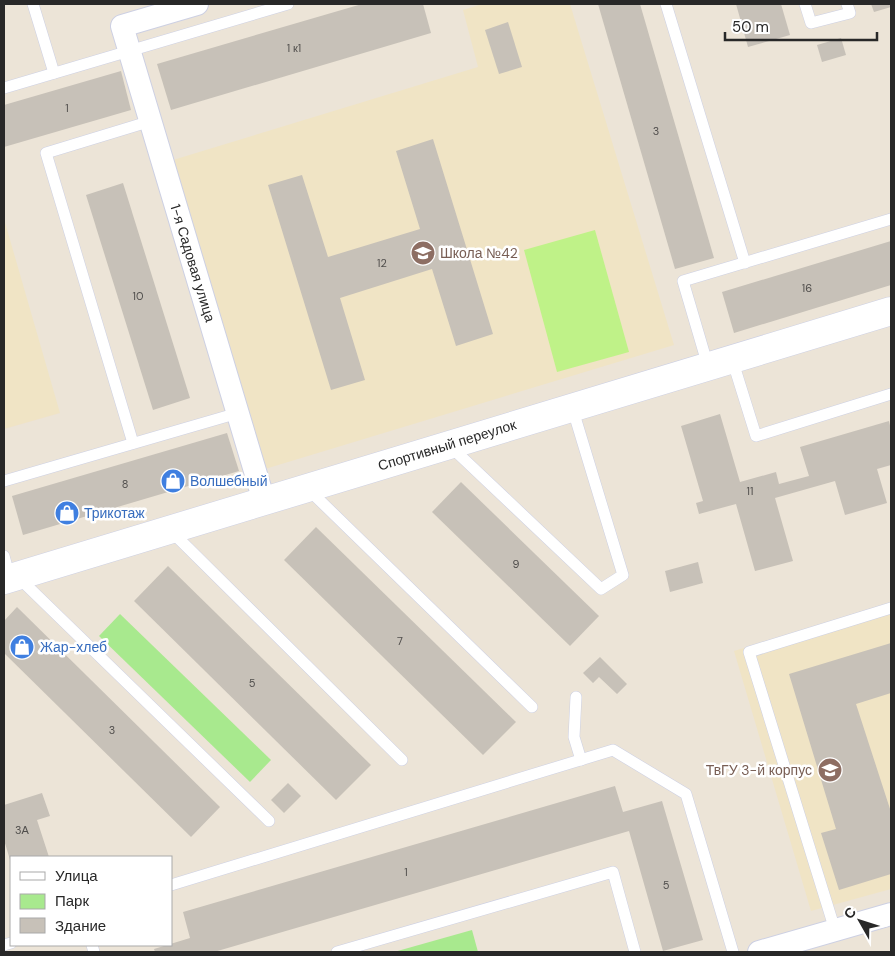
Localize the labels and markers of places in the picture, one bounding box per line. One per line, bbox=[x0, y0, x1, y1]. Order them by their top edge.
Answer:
school or university icon: Школа №42 bbox=[410, 240, 436, 266]
place label: Школа №42 bbox=[440, 244, 518, 262]
shop icon: Волшебный bbox=[160, 468, 186, 494]
place label: Волшебный bbox=[190, 472, 267, 490]
shop icon: Трикотаж bbox=[54, 500, 80, 526]
place label: Трикотаж bbox=[84, 504, 145, 522]
shop icon: Жар-хлеб bbox=[9, 634, 35, 660]
place label: Жар-хлеб bbox=[40, 638, 107, 656]
school or university icon: ТвГУ 3-й корпус bbox=[817, 757, 843, 783]
place label: ТвГУ 3-й корпус bbox=[706, 761, 812, 779]

